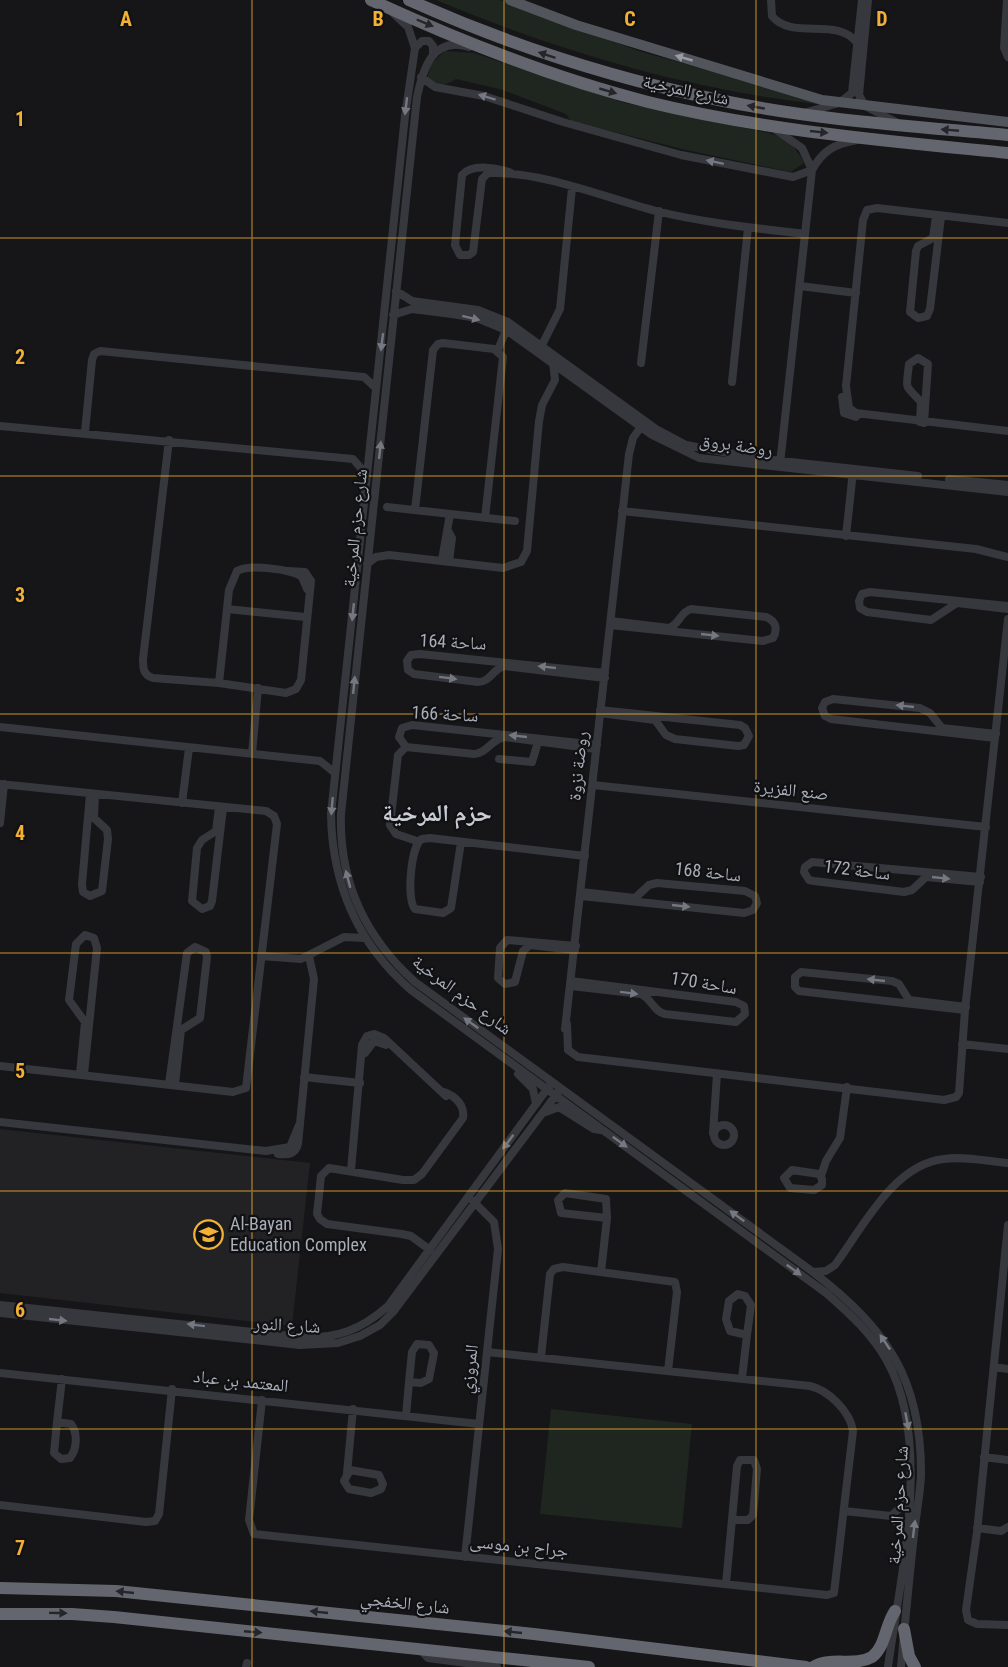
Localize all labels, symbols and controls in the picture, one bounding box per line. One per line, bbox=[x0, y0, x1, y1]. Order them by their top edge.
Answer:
text: A bbox=[120, 7, 132, 31]
text: B bbox=[372, 7, 384, 31]
text: C bbox=[624, 7, 636, 31]
text: D bbox=[876, 7, 888, 31]
one-way arrow bbox=[416, 18, 434, 28]
one-way arrow bbox=[538, 50, 556, 59]
one-way arrow bbox=[675, 53, 693, 62]
street label: شارع المرخية bbox=[641, 70, 731, 110]
one-way arrow bbox=[599, 86, 617, 96]
one-way arrow bbox=[478, 92, 496, 102]
one-way arrow bbox=[402, 97, 411, 116]
one-way arrow bbox=[747, 102, 766, 111]
text: 1 bbox=[15, 107, 25, 131]
one-way arrow bbox=[940, 125, 959, 135]
one-way arrow bbox=[810, 127, 829, 137]
one-way arrow bbox=[706, 156, 724, 166]
one-way arrow bbox=[462, 313, 480, 323]
one-way arrow bbox=[377, 333, 387, 352]
text: 2 bbox=[15, 345, 25, 369]
street label: روضة بروق bbox=[698, 429, 774, 461]
one-way arrow bbox=[375, 440, 385, 459]
street label: شارع حزم المرخية bbox=[338, 468, 373, 588]
text: 3 bbox=[15, 583, 25, 607]
one-way arrow bbox=[348, 603, 357, 622]
street label: ساحة 164 bbox=[419, 629, 487, 654]
one-way arrow bbox=[701, 630, 720, 640]
one-way arrow bbox=[537, 662, 556, 672]
one-way arrow bbox=[439, 674, 458, 683]
one-way arrow bbox=[349, 676, 359, 695]
street label: ساحة 166 bbox=[411, 701, 479, 726]
one-way arrow bbox=[895, 702, 914, 711]
street label: روضة نزوة bbox=[563, 730, 592, 802]
one-way arrow bbox=[508, 731, 527, 741]
street label: صنع الفزيرة bbox=[752, 775, 830, 806]
one-way arrow bbox=[327, 797, 337, 816]
district label: حزم المرخية bbox=[382, 799, 492, 830]
text: 4 bbox=[15, 821, 25, 845]
street label: ساحة 172 bbox=[823, 855, 891, 884]
street label: ساحة 168 bbox=[674, 858, 742, 885]
one-way arrow bbox=[343, 870, 352, 888]
one-way arrow bbox=[931, 873, 950, 883]
one-way arrow bbox=[671, 901, 690, 911]
street label: شارع حزم المرخية bbox=[407, 950, 516, 1040]
street label: ساحة 170 bbox=[669, 967, 739, 998]
one-way arrow bbox=[866, 975, 885, 985]
one-way arrow bbox=[619, 988, 638, 997]
one-way arrow bbox=[464, 1017, 480, 1029]
text: 5 bbox=[15, 1059, 25, 1083]
one-way arrow bbox=[503, 1134, 515, 1149]
one-way arrow bbox=[611, 1136, 627, 1148]
one-way arrow bbox=[729, 1210, 745, 1222]
place label: Al-Bayan Education Complex bbox=[230, 1213, 367, 1255]
school or university icon: Al-Bayan Education Complex bbox=[193, 1218, 225, 1250]
one-way arrow bbox=[785, 1264, 801, 1276]
text: 6 bbox=[15, 1298, 25, 1322]
street label: شارع النور bbox=[252, 1312, 321, 1338]
one-way arrow bbox=[49, 1315, 68, 1324]
one-way arrow bbox=[187, 1321, 206, 1330]
one-way arrow bbox=[879, 1334, 891, 1350]
street label: المروزي bbox=[455, 1343, 486, 1395]
street label: المعتمد بن عباد bbox=[192, 1365, 290, 1397]
one-way arrow bbox=[903, 1412, 912, 1431]
street label: شارع حزم المرخية bbox=[883, 1445, 914, 1565]
one-way arrow bbox=[910, 1519, 919, 1538]
street label: جراح بن موسى bbox=[468, 1530, 569, 1563]
text: 7 bbox=[15, 1536, 25, 1560]
one-way arrow bbox=[115, 1587, 134, 1597]
street label: شارع الخفجي bbox=[359, 1587, 451, 1622]
one-way arrow bbox=[309, 1607, 328, 1617]
one-way arrow bbox=[49, 1608, 68, 1618]
one-way arrow bbox=[243, 1627, 262, 1637]
one-way arrow bbox=[503, 1627, 522, 1637]

